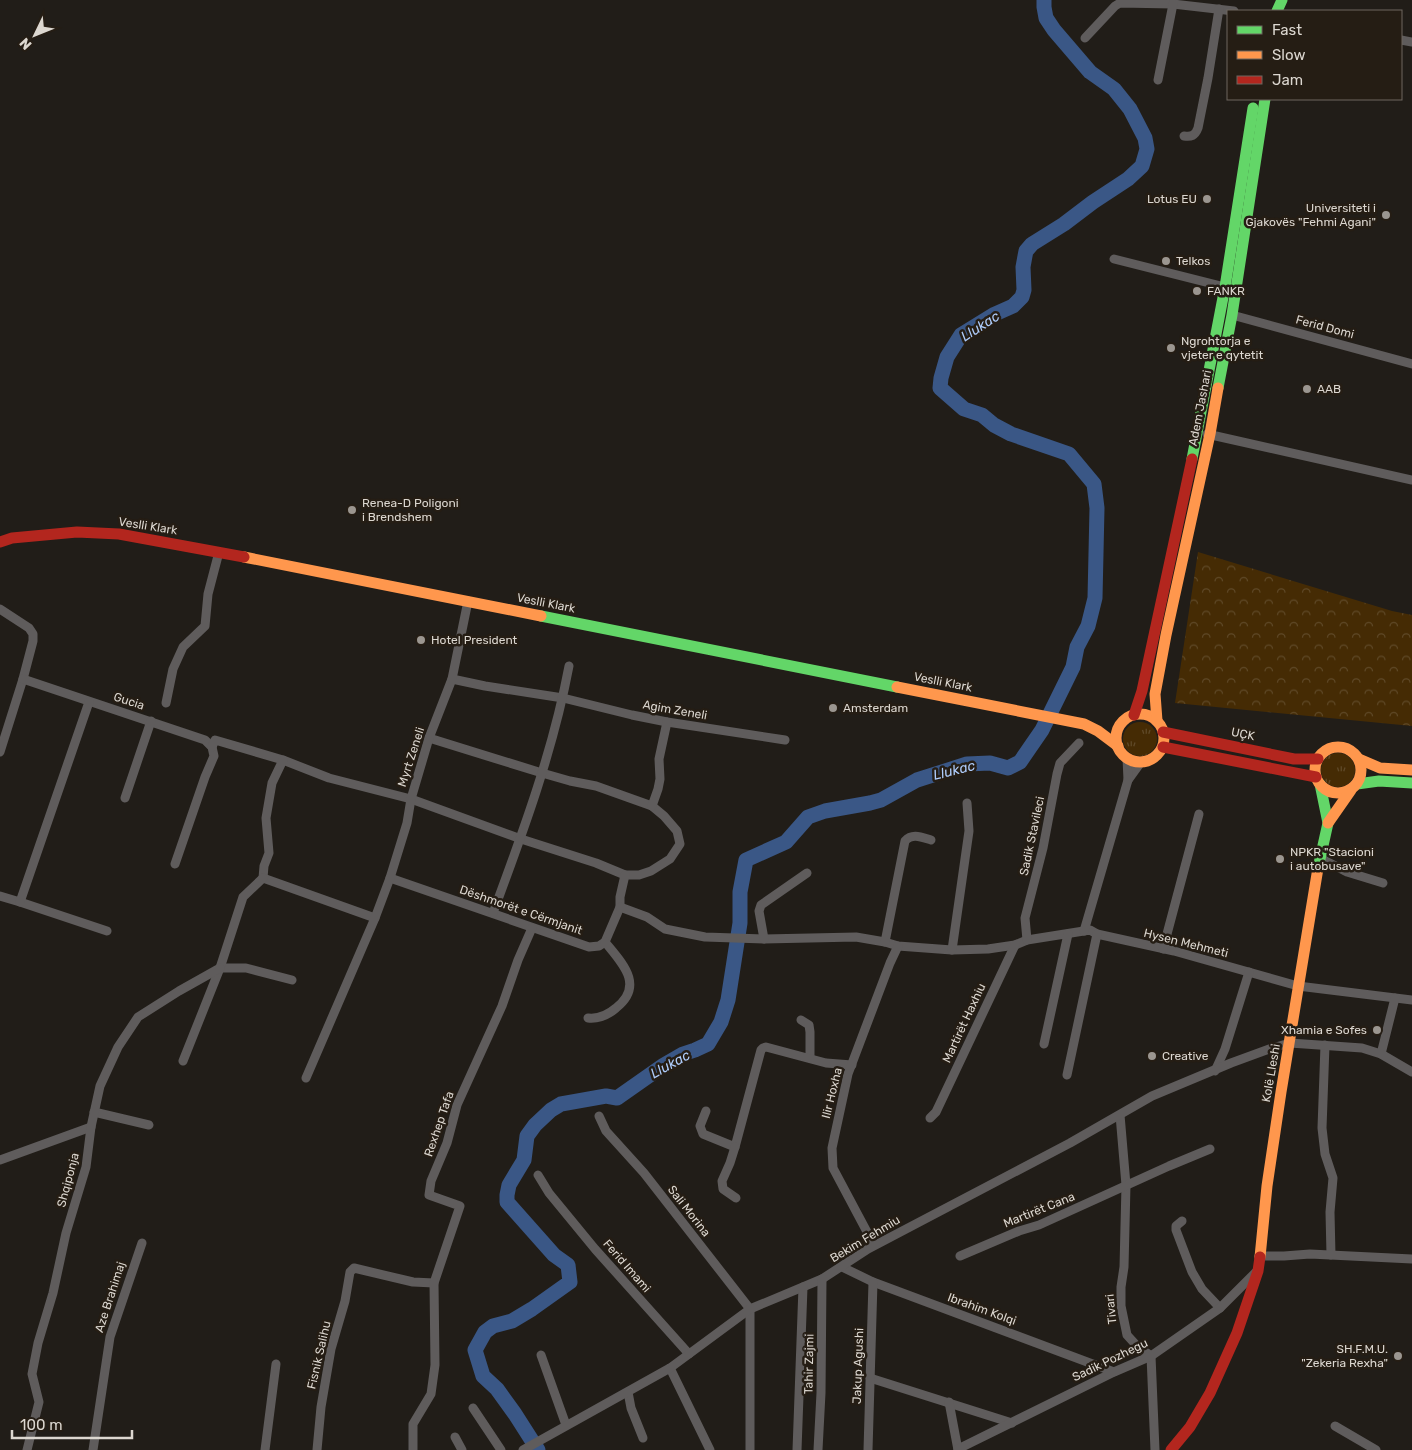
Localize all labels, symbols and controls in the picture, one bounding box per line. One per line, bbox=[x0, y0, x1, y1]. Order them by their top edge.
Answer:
north arrow bbox=[10, 10, 60, 60]
legend bbox=[1227, 10, 1402, 100]
text: Fast bbox=[1272, 21, 1302, 39]
text: N bbox=[16, 34, 36, 53]
text: Slow bbox=[1272, 46, 1305, 64]
text: Jam bbox=[1272, 71, 1303, 89]
place label: Lotus EU bbox=[1147, 192, 1197, 206]
marker: Lotus EU bbox=[1201, 193, 1213, 205]
place label: Universiteti i Gjakovës "Fehmi Agani" bbox=[1245, 201, 1376, 229]
marker: Universiteti i Gjakovës "Fehmi Agani" bbox=[1380, 209, 1392, 221]
place label: Telkos bbox=[1176, 254, 1210, 268]
marker: Telkos bbox=[1160, 255, 1172, 267]
place label: FANKR bbox=[1207, 284, 1245, 298]
marker: FANKR bbox=[1191, 285, 1203, 297]
water label: Llukac bbox=[958, 307, 1003, 345]
street label: Ferid Domi bbox=[1294, 312, 1356, 342]
place label: Ngrohtorja e vjeter e qytetit bbox=[1181, 334, 1263, 362]
marker: Ngrohtorja e vjeter e qytetit bbox=[1165, 342, 1177, 354]
street label: Adem Jashari bbox=[1186, 369, 1214, 447]
place label: AAB bbox=[1317, 382, 1341, 396]
marker: AAB bbox=[1301, 383, 1313, 395]
place label: Renea-D Poligoni i Brendshem bbox=[362, 496, 459, 524]
marker: Renea-D Poligoni i Brendshem bbox=[346, 504, 358, 516]
street label: Veslli Klark bbox=[118, 514, 179, 538]
street label: Veslli Klark bbox=[516, 590, 577, 616]
place label: Hotel President bbox=[431, 633, 518, 647]
marker: Hotel President bbox=[415, 634, 427, 646]
street label: Veslli Klark bbox=[913, 669, 974, 695]
street label: Gucia bbox=[112, 689, 146, 713]
street label: Agim Zeneli bbox=[642, 697, 708, 723]
place label: Amsterdam bbox=[843, 701, 908, 715]
marker: Amsterdam bbox=[827, 702, 839, 714]
street label: Myrt Zeneli bbox=[395, 725, 427, 789]
street label: UÇK bbox=[1230, 725, 1257, 743]
water label: Llukac bbox=[931, 757, 977, 784]
street label: Sadik Stavileci bbox=[1017, 795, 1047, 877]
place label: NPKR "Stacioni i autobusave" bbox=[1290, 845, 1374, 873]
marker: NPKR "Stacioni i autobusave" bbox=[1274, 853, 1286, 865]
street label: Dëshmorët e Cërmjanit bbox=[458, 882, 584, 938]
street label: Hysen Mehmeti bbox=[1142, 926, 1230, 960]
street label: Martirët Haxhiu bbox=[939, 981, 989, 1065]
place label: Xhamia e Sofes bbox=[1281, 1023, 1367, 1037]
marker: Xhamia e Sofes bbox=[1371, 1024, 1383, 1036]
street label: Kolë Lleshi bbox=[1259, 1043, 1283, 1103]
water label: Llukac bbox=[647, 1046, 693, 1082]
place label: Creative bbox=[1162, 1049, 1209, 1063]
marker: Creative bbox=[1146, 1050, 1158, 1062]
street label: Ilir Hoxha bbox=[819, 1066, 845, 1120]
street label: Rexhep Tafa bbox=[421, 1089, 457, 1159]
street label: Shqiponja bbox=[54, 1151, 82, 1209]
street label: Sali Morina bbox=[665, 1183, 713, 1239]
street label: Martirët Cana bbox=[1001, 1189, 1077, 1231]
street label: Bekim Fehmiu bbox=[827, 1213, 903, 1265]
street label: Ferid Imami bbox=[600, 1237, 654, 1295]
street label: Aze Brahimaj bbox=[92, 1260, 128, 1334]
street label: Ibrahim Kolqi bbox=[946, 1290, 1018, 1328]
street label: Tivari bbox=[1102, 1293, 1120, 1325]
street label: Fisnik Salihu bbox=[304, 1319, 334, 1391]
street label: Jakup Agushi bbox=[850, 1328, 866, 1404]
street label: Tahir Zajmi bbox=[801, 1334, 817, 1394]
street label: Sadik Pozhegu bbox=[1070, 1336, 1150, 1384]
place label: SH.F.M.U. "Zekeria Rexha" bbox=[1301, 1342, 1388, 1370]
marker: SH.F.M.U. "Zekeria Rexha" bbox=[1392, 1350, 1404, 1362]
scale bar bbox=[12, 1408, 132, 1440]
text: 100 m bbox=[20, 1416, 62, 1434]

